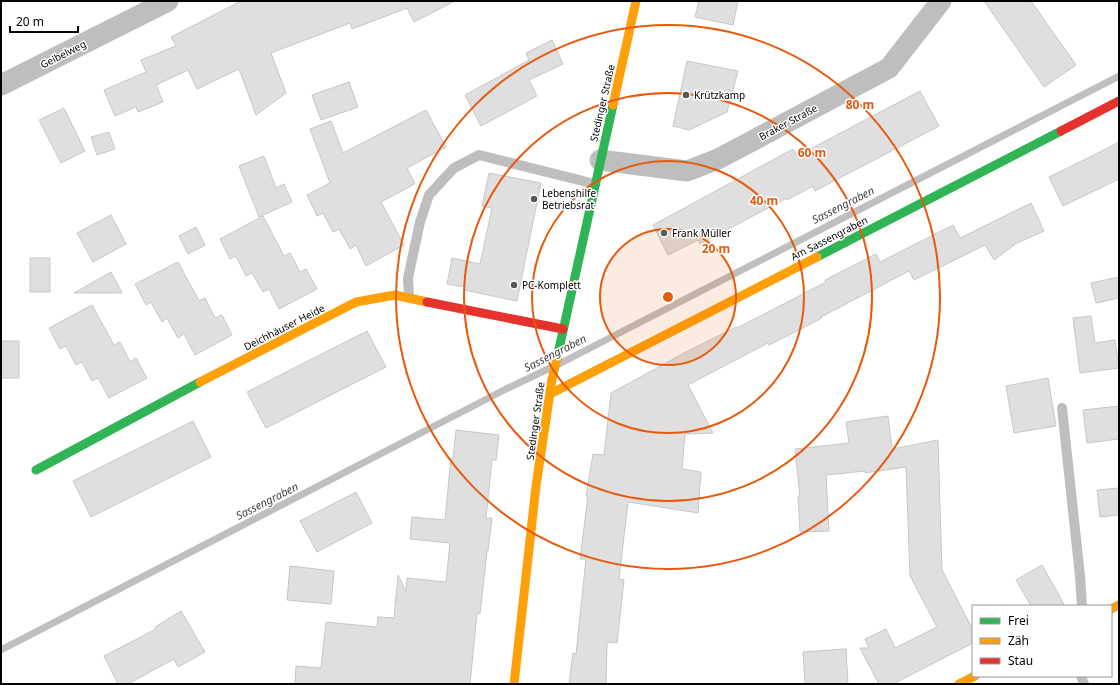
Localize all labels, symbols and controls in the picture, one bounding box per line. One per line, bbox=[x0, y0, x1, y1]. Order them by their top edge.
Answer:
scale bar bbox=[10, 8, 78, 34]
text: 20 m bbox=[16, 13, 44, 30]
street label: Geibelweg bbox=[38, 37, 88, 71]
street label: Stedinger Straße bbox=[586, 63, 618, 143]
place label: Krützkamp bbox=[694, 88, 745, 102]
marker: Krützkamp bbox=[681, 90, 691, 100]
text: 80 m bbox=[846, 96, 874, 113]
street label: Braker Straße bbox=[756, 101, 820, 143]
text: 60 m bbox=[798, 144, 826, 161]
water label: Sassengraben bbox=[809, 182, 877, 227]
place label: Lebenshilfe Betriebsrat bbox=[542, 186, 596, 212]
text: 40 m bbox=[750, 192, 778, 209]
marker: Lebenshilfe Betriebsrat bbox=[529, 194, 539, 204]
street label: Am Sassengraben bbox=[788, 213, 870, 263]
place label: Frank Müller bbox=[672, 226, 731, 240]
marker: Frank Müller bbox=[659, 228, 669, 238]
text: 20 m bbox=[702, 240, 730, 257]
place label: PC-Komplett bbox=[522, 278, 581, 292]
marker: PC-Komplett bbox=[509, 280, 519, 290]
centre of rings bbox=[661, 290, 675, 304]
street label: Deichhäuser Heide bbox=[241, 300, 327, 353]
water label: Sassengraben bbox=[521, 330, 589, 375]
street label: Stedinger Straße bbox=[523, 381, 547, 461]
water label: Sassengraben bbox=[233, 478, 301, 523]
legend bbox=[972, 605, 1112, 677]
text: Frei bbox=[1008, 612, 1029, 629]
text: Zäh bbox=[1008, 632, 1029, 649]
text: Stau bbox=[1008, 652, 1033, 669]

